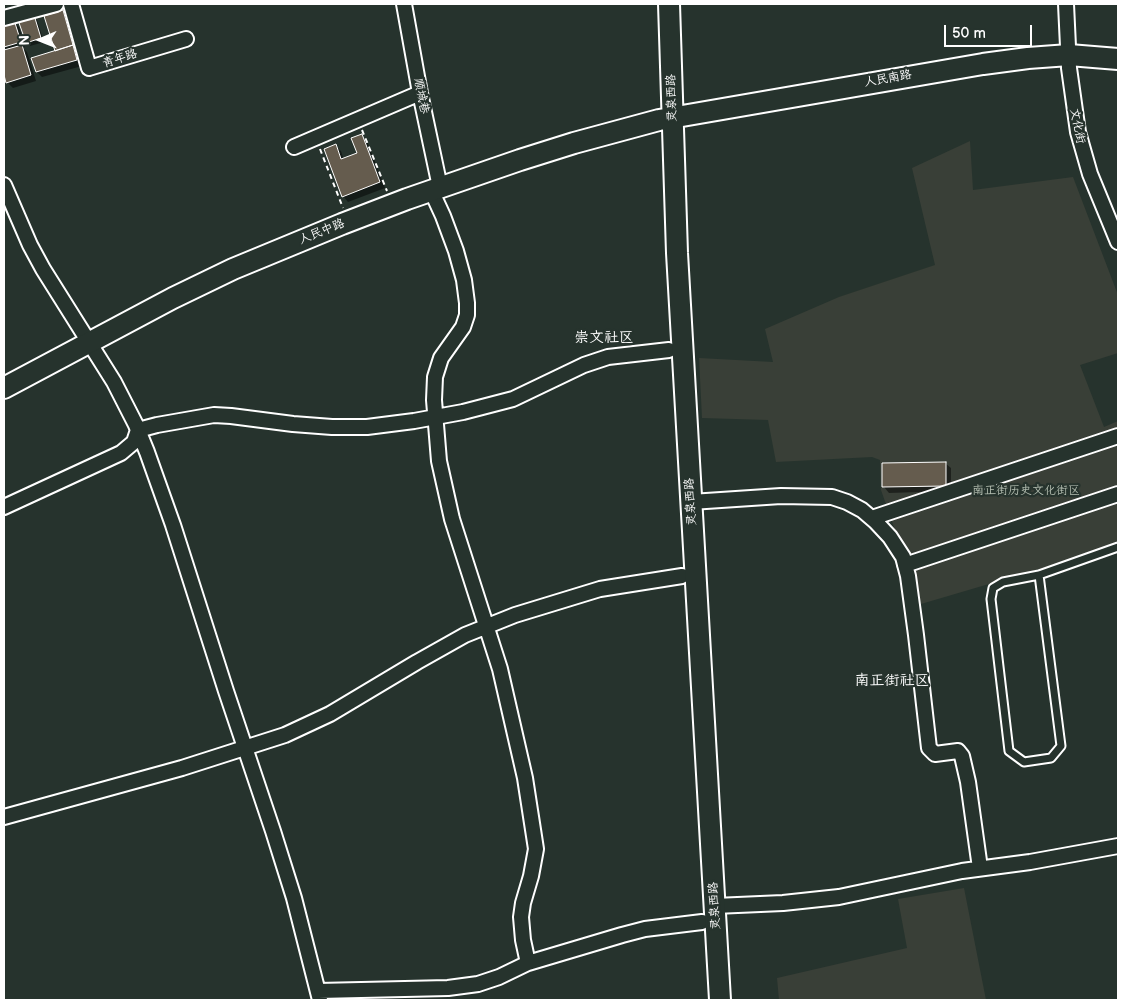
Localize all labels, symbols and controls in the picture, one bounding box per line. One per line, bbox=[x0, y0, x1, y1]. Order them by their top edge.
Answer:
north arrow bbox=[15, 15, 65, 65]
scale bar bbox=[947, 15, 1034, 47]
text: 50 m bbox=[952, 24, 986, 43]
text: N bbox=[16, 35, 33, 46]
street label: 青年路 bbox=[101, 47, 139, 71]
street label: 人民南路 bbox=[863, 68, 913, 90]
street label: 灵泉西路 bbox=[664, 74, 680, 122]
street label: 顺城巷 bbox=[410, 77, 432, 115]
street label: 文化街 bbox=[1066, 107, 1088, 145]
street label: 人民中路 bbox=[297, 216, 347, 248]
district label: 崇文社区 bbox=[574, 329, 634, 347]
street label: 灵泉西路 bbox=[683, 478, 699, 526]
park label: 南正街历史文化街区 bbox=[972, 484, 1080, 498]
district label: 南正街社区 bbox=[855, 672, 929, 690]
street label: 灵泉西路 bbox=[707, 882, 723, 930]

